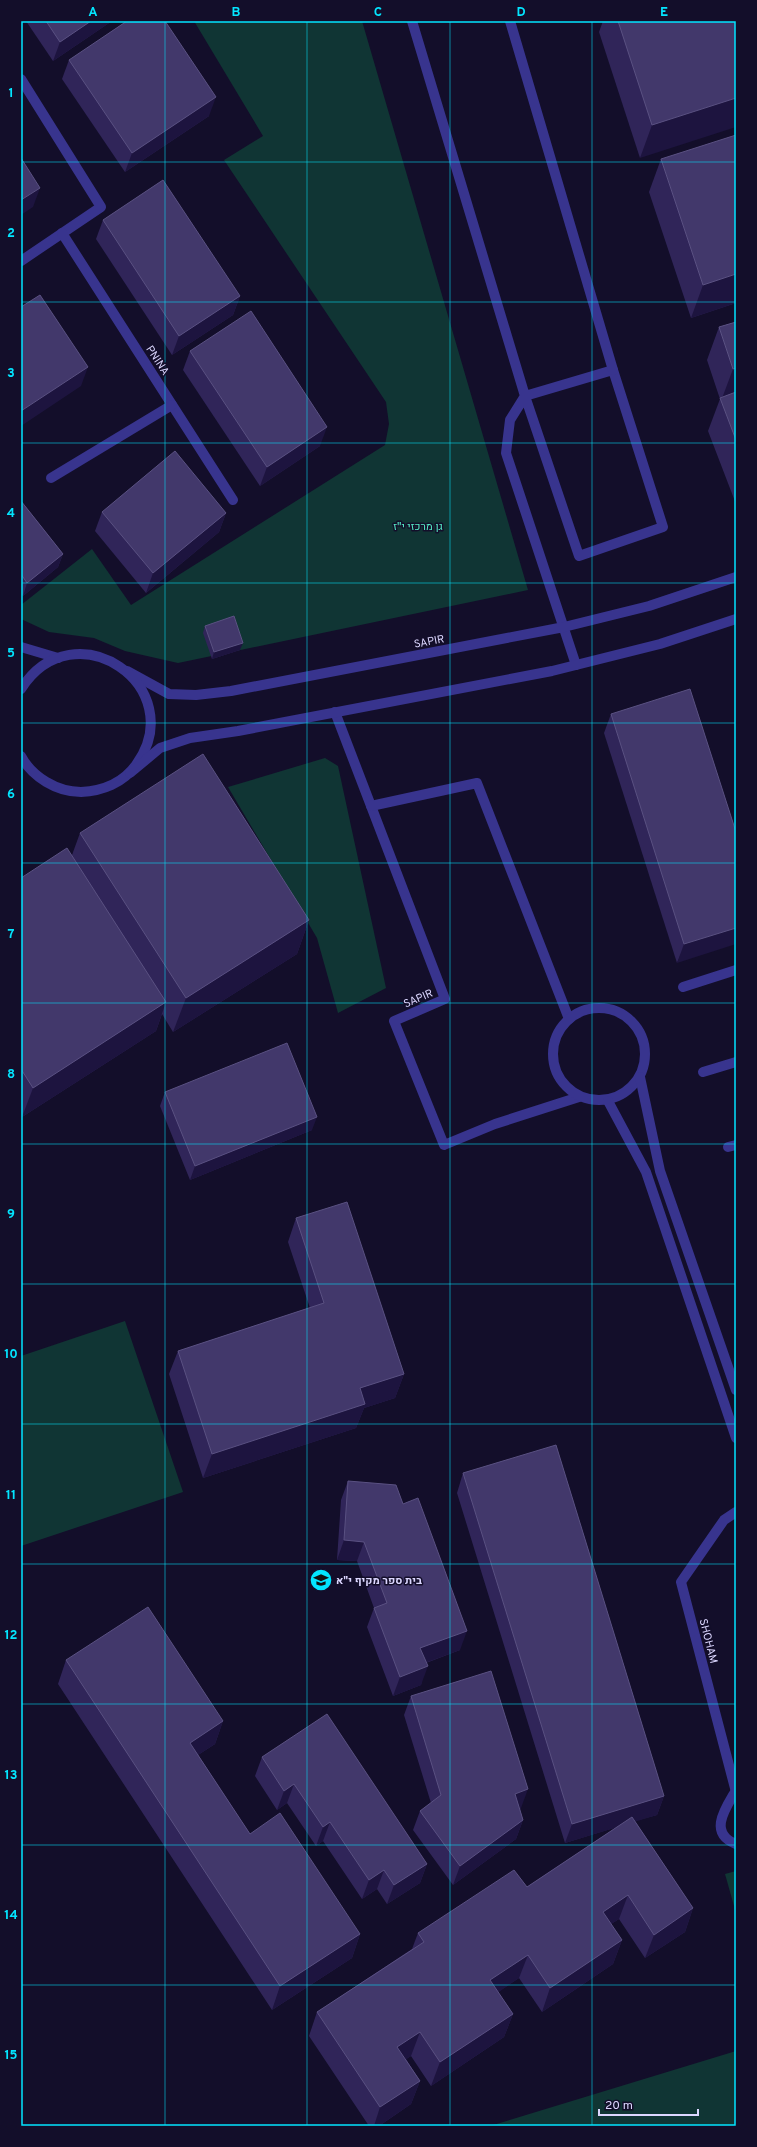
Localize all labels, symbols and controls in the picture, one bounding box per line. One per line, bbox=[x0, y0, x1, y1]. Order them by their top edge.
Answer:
text: A bbox=[88, 5, 98, 21]
text: B bbox=[232, 5, 241, 21]
text: C bbox=[374, 5, 382, 21]
text: D bbox=[516, 5, 526, 21]
text: E bbox=[660, 5, 668, 21]
text: 1 bbox=[8, 86, 14, 102]
text: 2 bbox=[7, 226, 15, 242]
street label: PNINA bbox=[142, 343, 172, 378]
text: 3 bbox=[7, 366, 15, 382]
text: 4 bbox=[7, 506, 15, 522]
park label: גן מרכזי י"ז bbox=[393, 520, 443, 534]
street label: SAPIR bbox=[413, 632, 446, 652]
text: 5 bbox=[7, 646, 15, 662]
text: 6 bbox=[7, 787, 15, 803]
text: 7 bbox=[8, 927, 15, 943]
street label: SAPIR bbox=[401, 986, 435, 1011]
text: 8 bbox=[7, 1067, 15, 1083]
text: 9 bbox=[7, 1207, 15, 1223]
text: 10 bbox=[4, 1347, 18, 1363]
text: 11 bbox=[6, 1488, 16, 1504]
school or university icon: בית ספר מקיף י"א bbox=[308, 1567, 334, 1593]
place label: בית ספר מקיף י"א bbox=[336, 1574, 422, 1588]
street label: SHOHAM bbox=[696, 1617, 720, 1665]
text: 12 bbox=[4, 1628, 18, 1644]
text: 13 bbox=[5, 1768, 18, 1784]
text: 14 bbox=[4, 1908, 18, 1924]
text: 15 bbox=[4, 2048, 18, 2064]
scale bar bbox=[599, 2091, 698, 2117]
text: 20 m bbox=[605, 2098, 633, 2114]

